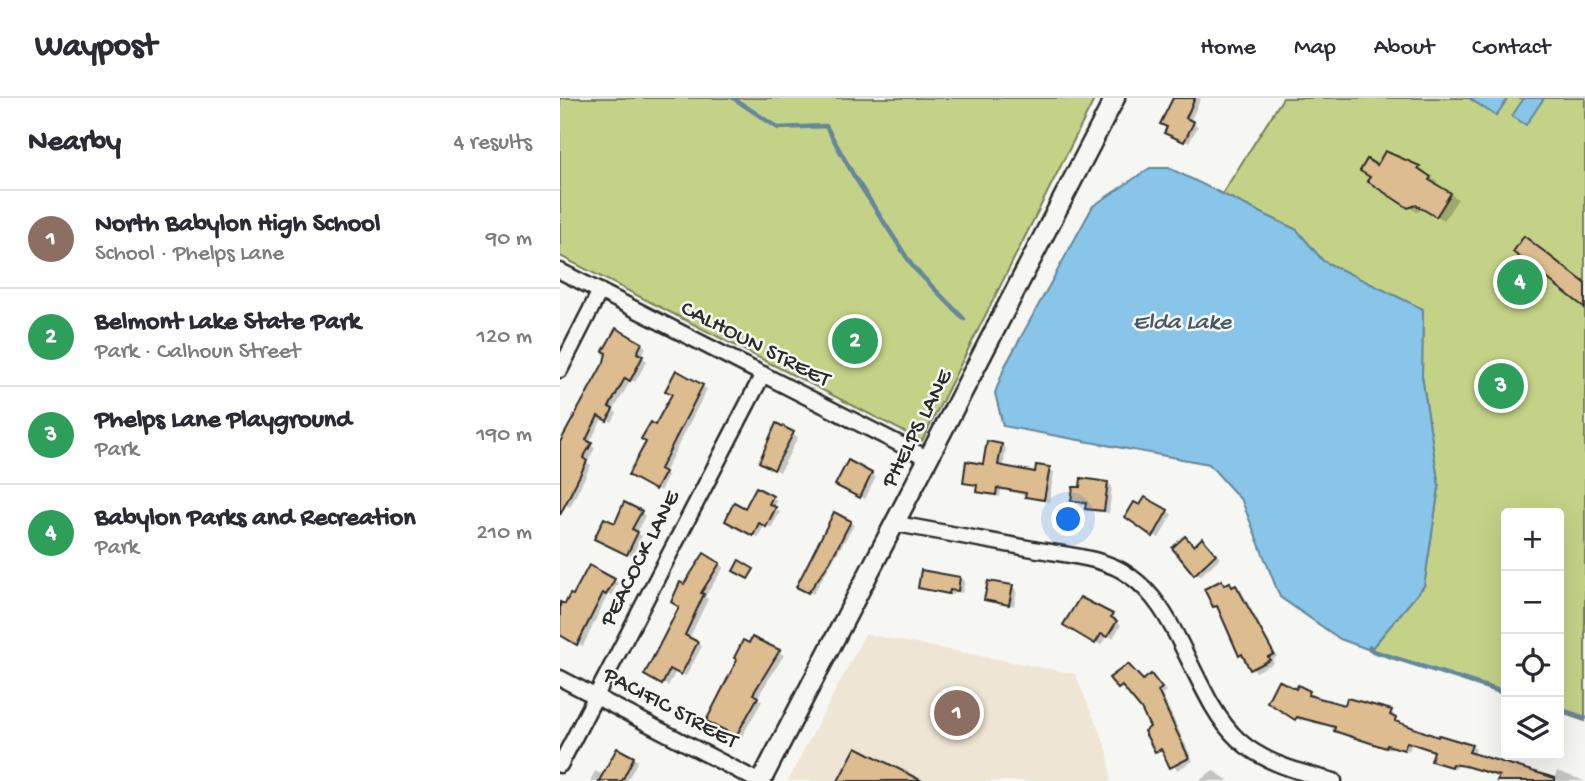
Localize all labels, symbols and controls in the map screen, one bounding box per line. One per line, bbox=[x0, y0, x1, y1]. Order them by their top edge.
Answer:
text: Waypost bbox=[35, 29, 157, 67]
text: Home bbox=[1200, 34, 1256, 63]
text: Map bbox=[1294, 34, 1336, 63]
text: About bbox=[1374, 34, 1434, 63]
text: Contact bbox=[1472, 34, 1550, 63]
text: Nearby bbox=[28, 126, 121, 161]
text: 4 results bbox=[453, 130, 532, 157]
text: North Babylon High School bbox=[95, 210, 380, 241]
text: 1 bbox=[46, 226, 56, 253]
text: 90 m bbox=[486, 226, 532, 253]
text: School · Phelps Lane bbox=[95, 241, 284, 268]
pin: 4 bbox=[1497, 256, 1543, 308]
street label: CALHOUN STREET bbox=[676, 296, 835, 395]
text: Belmont Lake State Park bbox=[95, 308, 361, 339]
water label: Elda Lake bbox=[1133, 309, 1233, 338]
pin: 2 bbox=[832, 315, 878, 367]
text: 2 bbox=[45, 324, 57, 351]
text: 120 m bbox=[477, 324, 532, 351]
text: Park · Calhoun Street bbox=[95, 339, 300, 366]
pin: 3 bbox=[1478, 360, 1524, 412]
street label: PHELPS LANE bbox=[876, 364, 960, 493]
text: Phelps Lane Playground bbox=[95, 406, 351, 437]
text: 3 bbox=[45, 422, 57, 449]
text: 190 m bbox=[476, 422, 532, 449]
text: Park bbox=[95, 437, 139, 464]
street label: PEACOCK LANE bbox=[595, 485, 688, 632]
your location bbox=[1051, 502, 1085, 536]
text: Babylon Parks and Recreation bbox=[95, 504, 416, 535]
map controls bbox=[1501, 508, 1564, 760]
button: + bbox=[1501, 508, 1564, 571]
text: 4 bbox=[46, 520, 56, 547]
text: 210 m bbox=[477, 520, 532, 547]
text: Park bbox=[95, 535, 139, 562]
button: − bbox=[1501, 571, 1564, 634]
button: locate bbox=[1501, 634, 1564, 697]
street label: PACIFIC STREET bbox=[597, 662, 743, 756]
pin: 1 bbox=[934, 687, 980, 739]
button: layers bbox=[1501, 697, 1564, 760]

